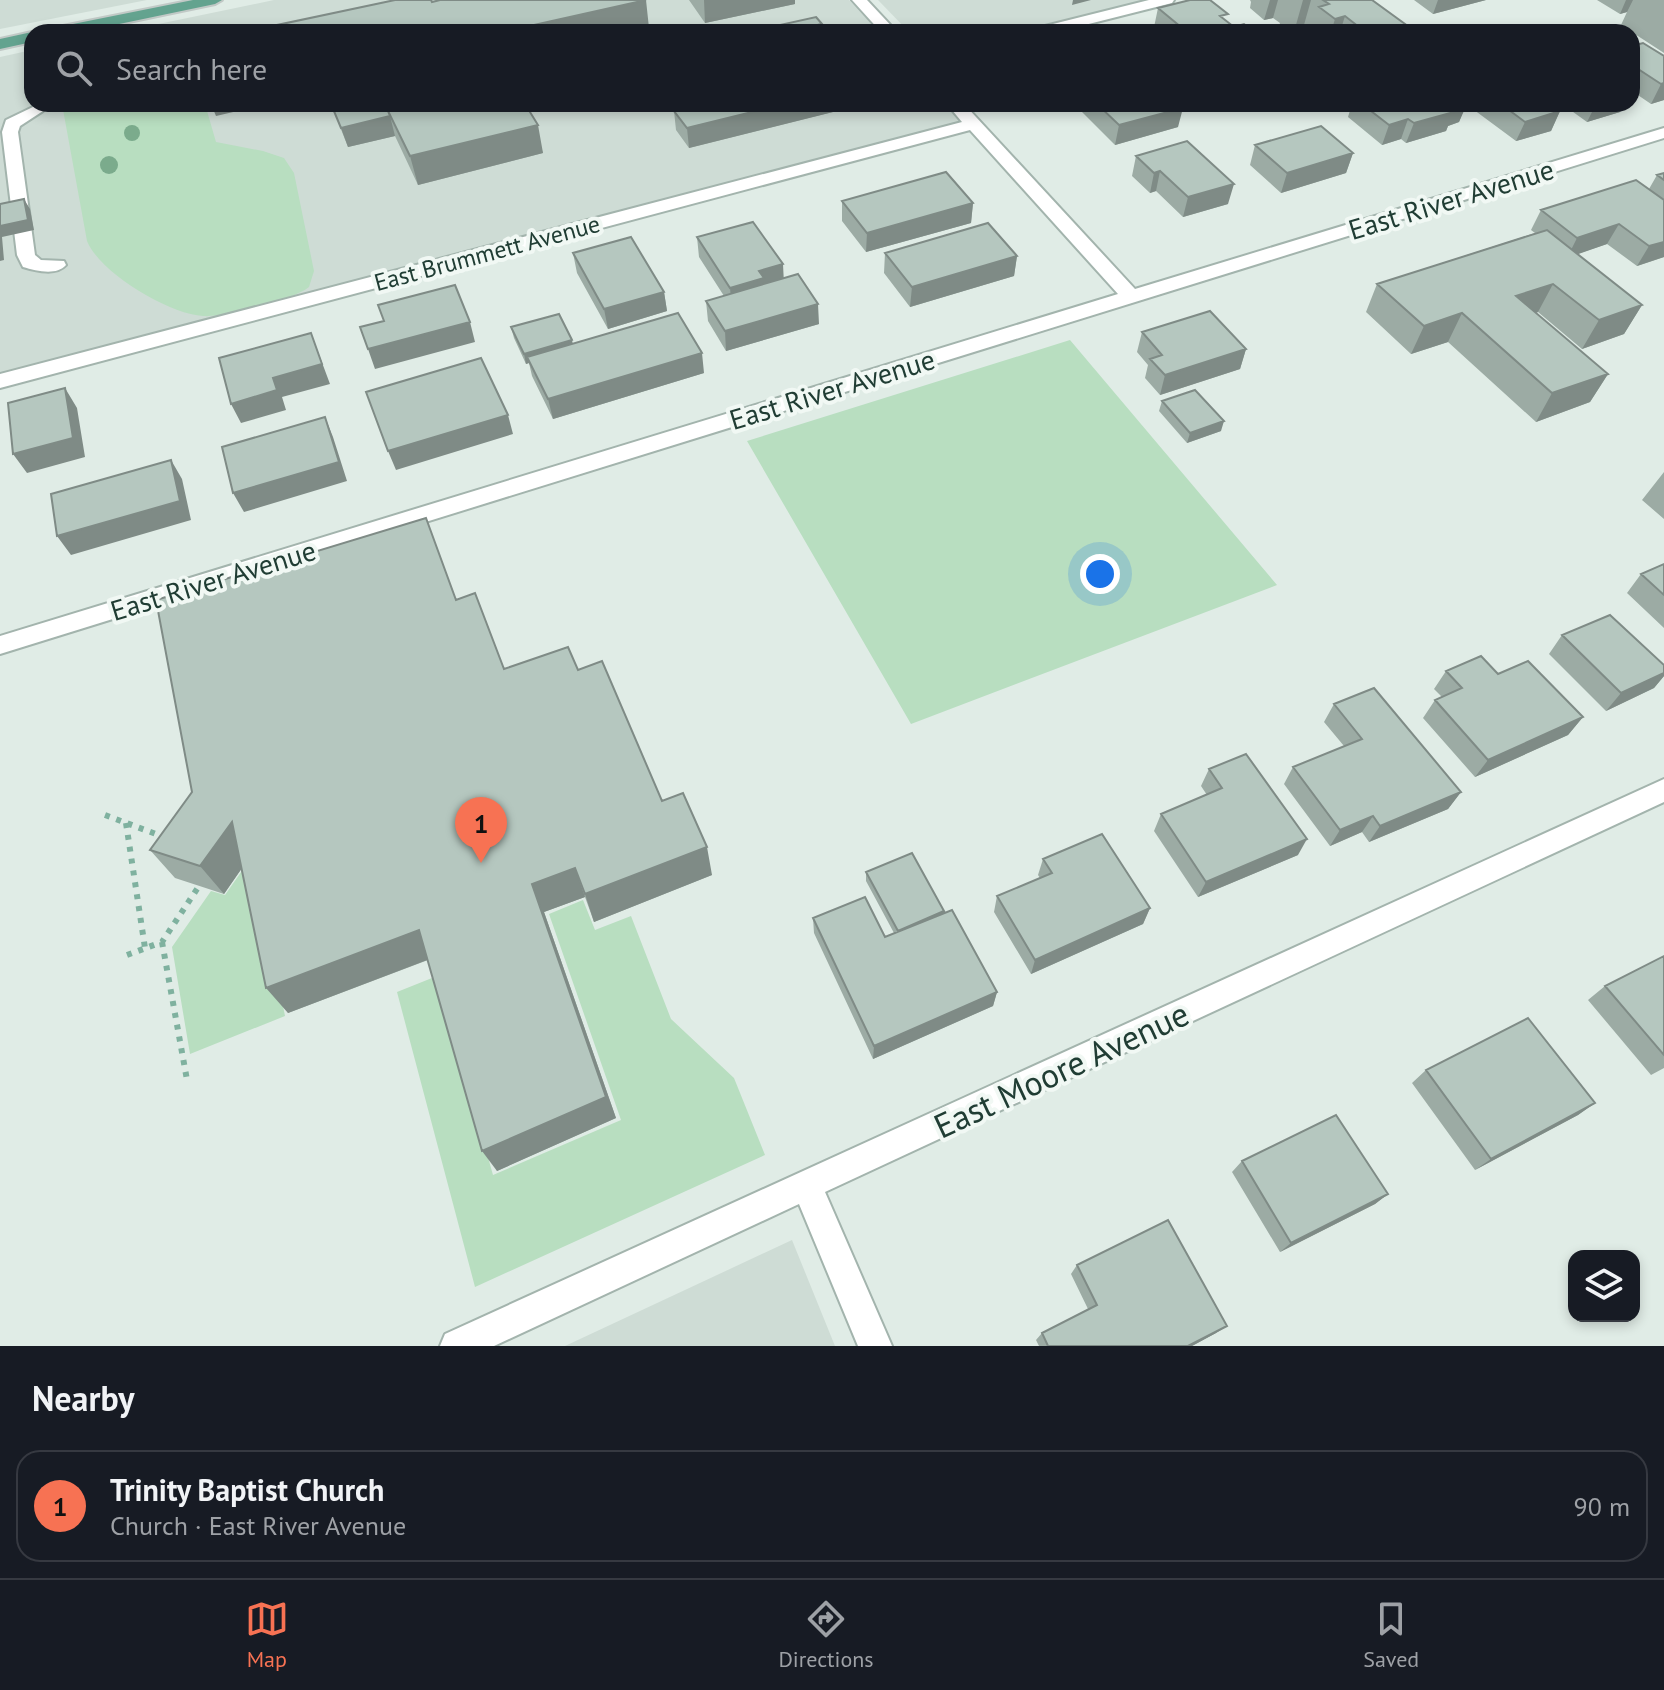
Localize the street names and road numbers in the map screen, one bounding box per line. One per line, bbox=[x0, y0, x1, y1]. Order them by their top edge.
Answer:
street label: East River Avenue bbox=[1344, 150, 1558, 248]
street label: East Brummett Avenue bbox=[371, 208, 603, 298]
street label: East River Avenue bbox=[725, 340, 939, 438]
street label: East River Avenue bbox=[106, 531, 320, 629]
street label: East Moore Avenue bbox=[926, 991, 1196, 1147]

